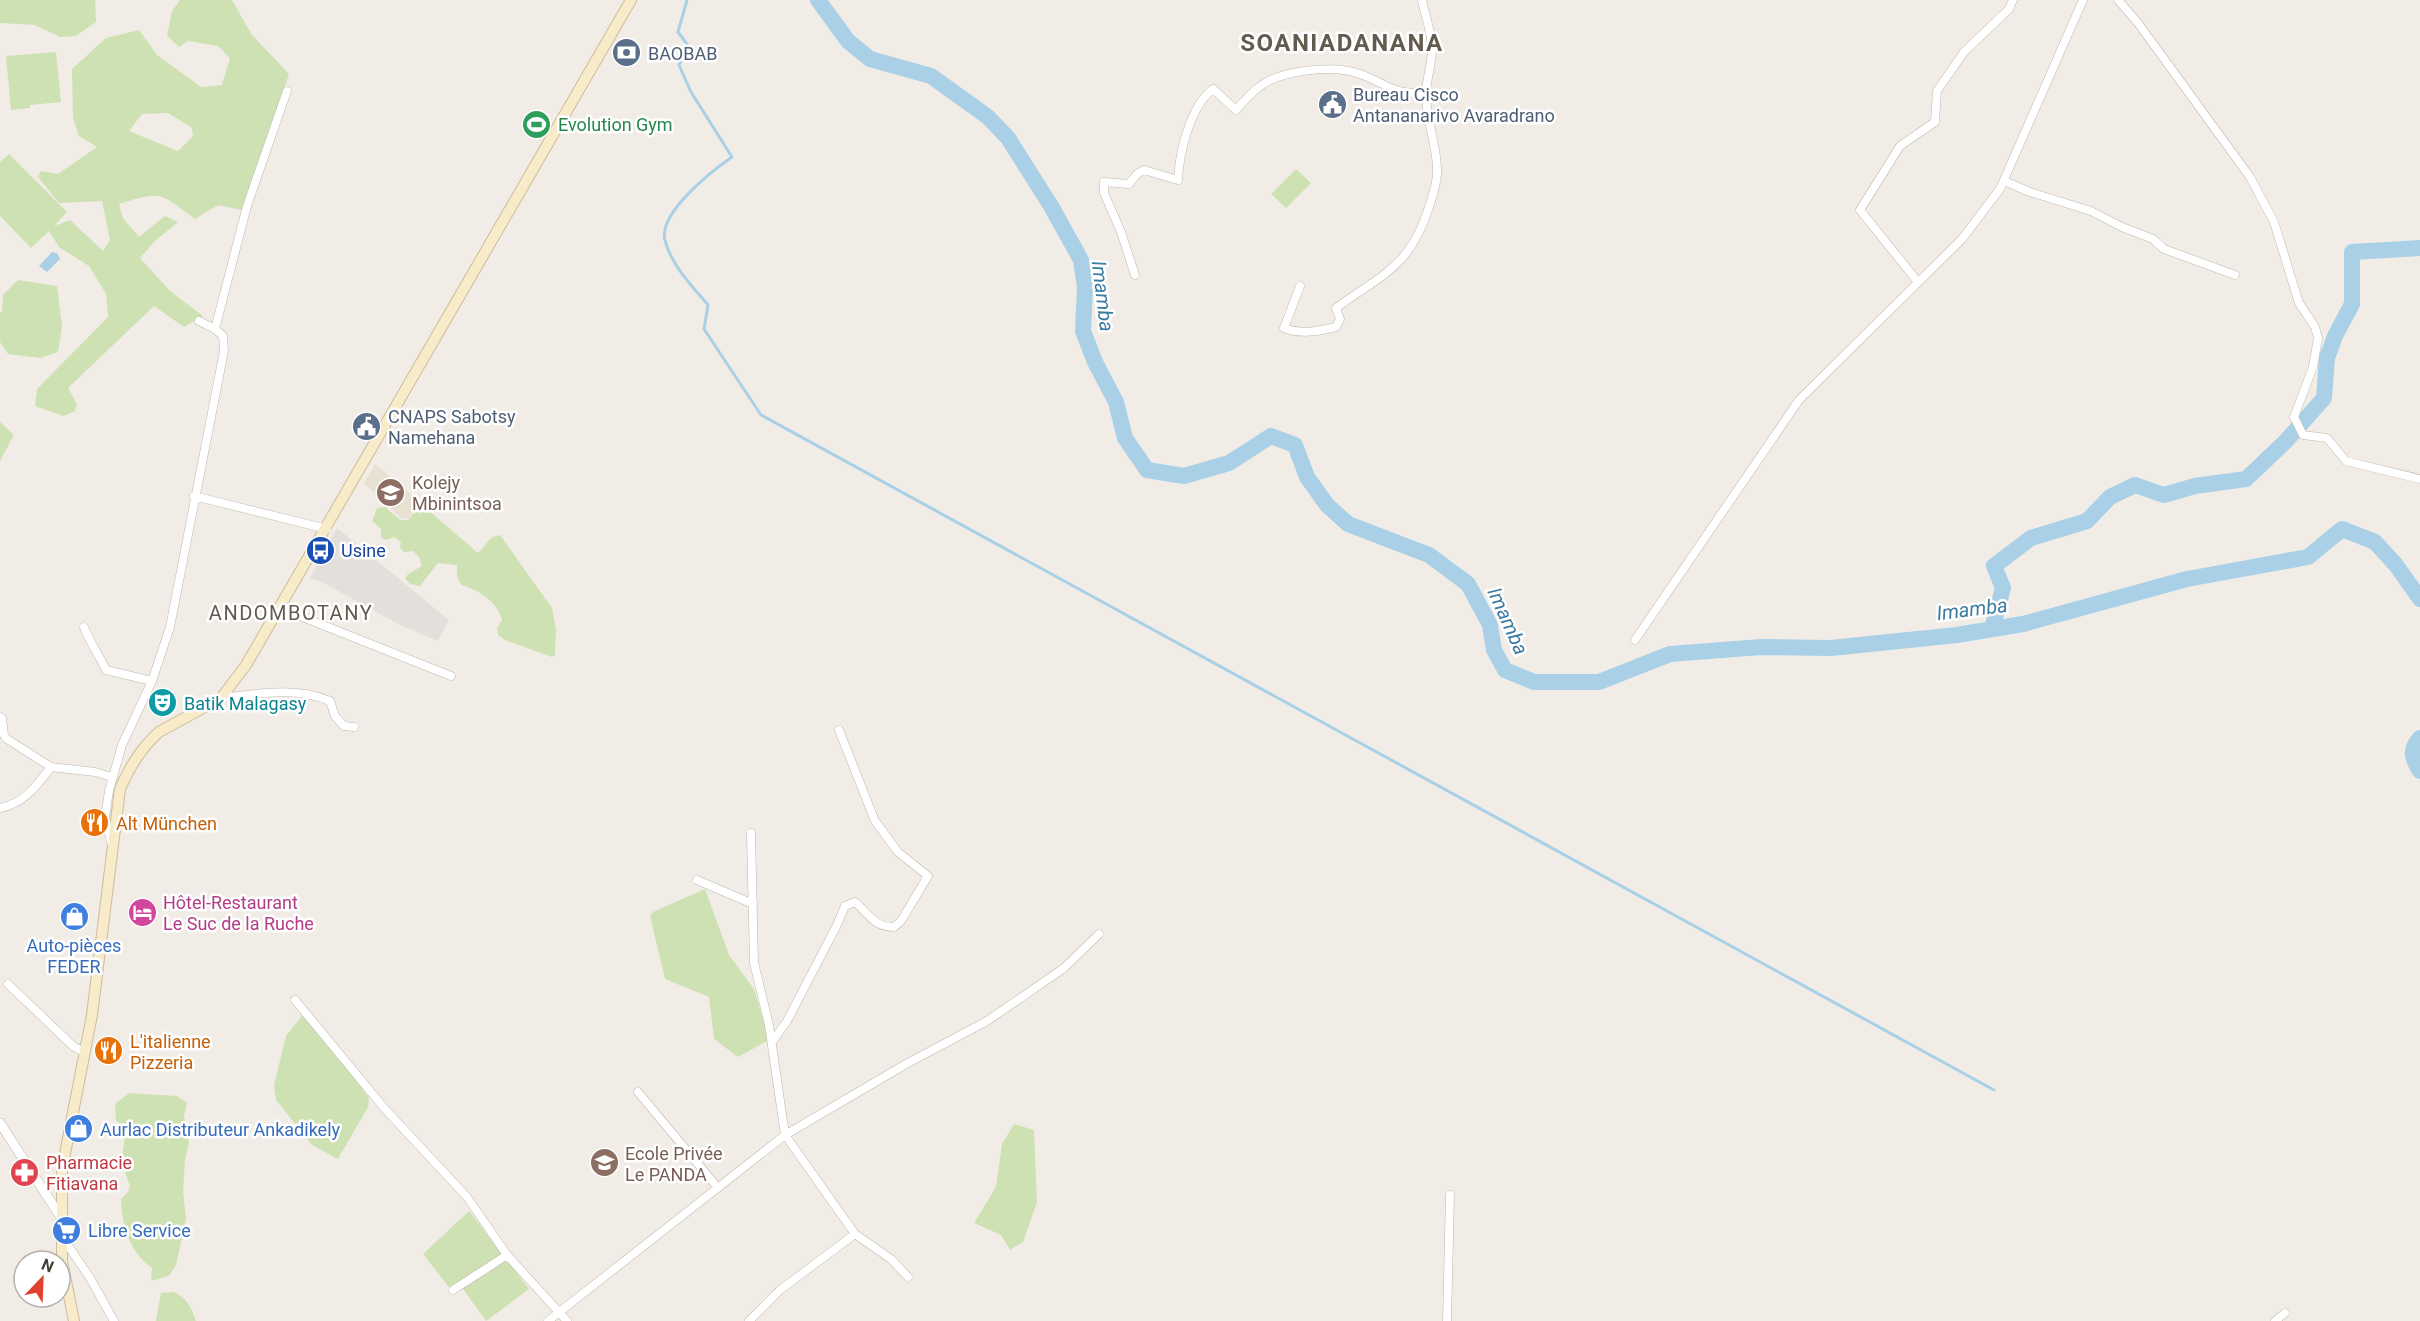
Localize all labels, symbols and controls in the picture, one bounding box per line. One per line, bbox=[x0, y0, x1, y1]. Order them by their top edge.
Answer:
district label: SOANIADANANA bbox=[1240, 29, 1444, 57]
bank icon: BAOBAB bbox=[611, 37, 643, 69]
place label: BAOBAB bbox=[648, 43, 717, 64]
place label: Bureau Cisco Antananarivo Avaradrano bbox=[1353, 84, 1555, 126]
public building icon: Bureau Cisco Antananarivo Avaradrano bbox=[1316, 88, 1348, 120]
sports icon: Evolution Gym bbox=[521, 108, 553, 140]
place label: Evolution Gym bbox=[558, 114, 673, 135]
water label: Imamba bbox=[1087, 259, 1119, 333]
place label: CNAPS Sabotsy Namehana bbox=[388, 406, 516, 448]
public building icon: CNAPS Sabotsy Namehana bbox=[351, 410, 383, 442]
place label: Kolejy Mbinintsoa bbox=[412, 472, 502, 514]
school or university icon: Kolejy Mbinintsoa bbox=[375, 476, 407, 508]
bus stop icon: Usine bbox=[304, 534, 336, 566]
place label: Usine bbox=[341, 540, 386, 561]
water label: Imamba bbox=[1483, 584, 1533, 658]
water label: Imamba bbox=[1935, 593, 2009, 625]
district label: ANDOMBOTANY bbox=[209, 601, 373, 625]
theatre icon: Batik Malagasy bbox=[147, 687, 179, 719]
place label: Batik Malagasy bbox=[184, 693, 307, 714]
restaurant icon: Alt München bbox=[79, 807, 111, 839]
place label: Alt München bbox=[116, 813, 217, 834]
place label: Hôtel-Restaurant Le Suc de la Ruche bbox=[163, 892, 314, 934]
hotel icon: Hôtel-Restaurant Le Suc de la Ruche bbox=[126, 896, 158, 928]
shop icon: Auto-pièces FEDER bbox=[58, 900, 90, 932]
place label: Auto-pièces FEDER bbox=[27, 935, 121, 977]
place label: L'italienne Pizzeria bbox=[130, 1031, 211, 1073]
restaurant icon: L'italienne Pizzeria bbox=[93, 1035, 125, 1067]
shop icon: Aurlac Distributeur Ankadikely bbox=[63, 1113, 95, 1145]
place label: Aurlac Distributeur Ankadikely bbox=[100, 1119, 341, 1140]
place label: Ecole Privée Le PANDA bbox=[625, 1143, 723, 1185]
school or university icon: Ecole Privée Le PANDA bbox=[588, 1147, 620, 1179]
place label: Pharmacie Fitiavana bbox=[46, 1152, 132, 1194]
pharmacy icon: Pharmacie Fitiavana bbox=[9, 1156, 41, 1188]
supermarket icon: Libre Service bbox=[51, 1214, 83, 1246]
place label: Libre Service bbox=[88, 1220, 191, 1241]
north arrow bbox=[12, 1249, 72, 1309]
text: N bbox=[39, 1255, 57, 1277]

